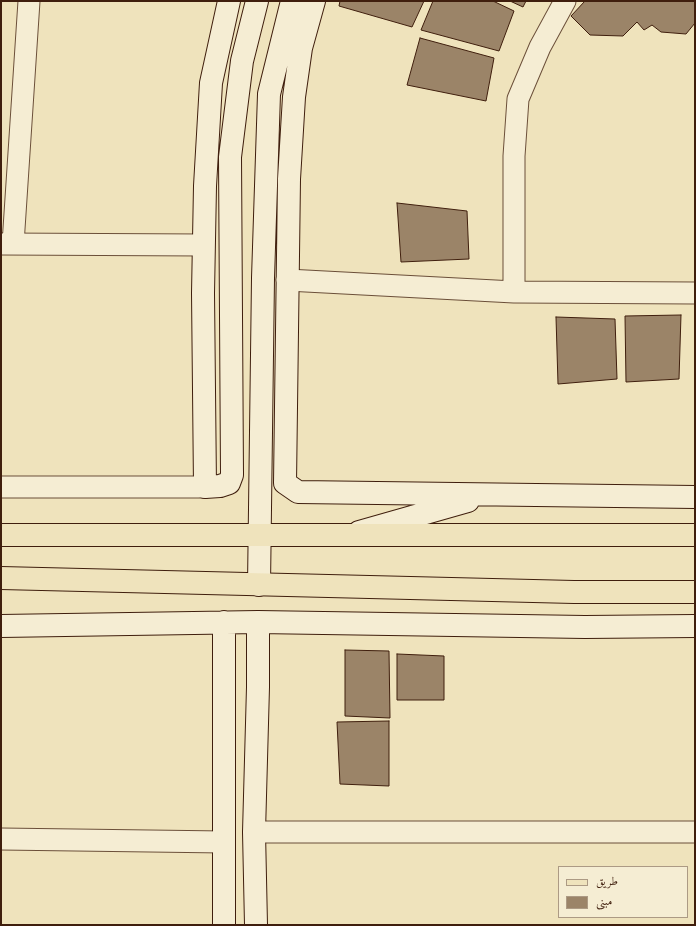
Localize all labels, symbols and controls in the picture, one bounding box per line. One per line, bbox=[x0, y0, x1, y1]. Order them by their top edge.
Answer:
legend bbox=[558, 866, 688, 918]
text: طريق bbox=[596, 874, 618, 889]
text: مبنى bbox=[596, 894, 612, 909]

